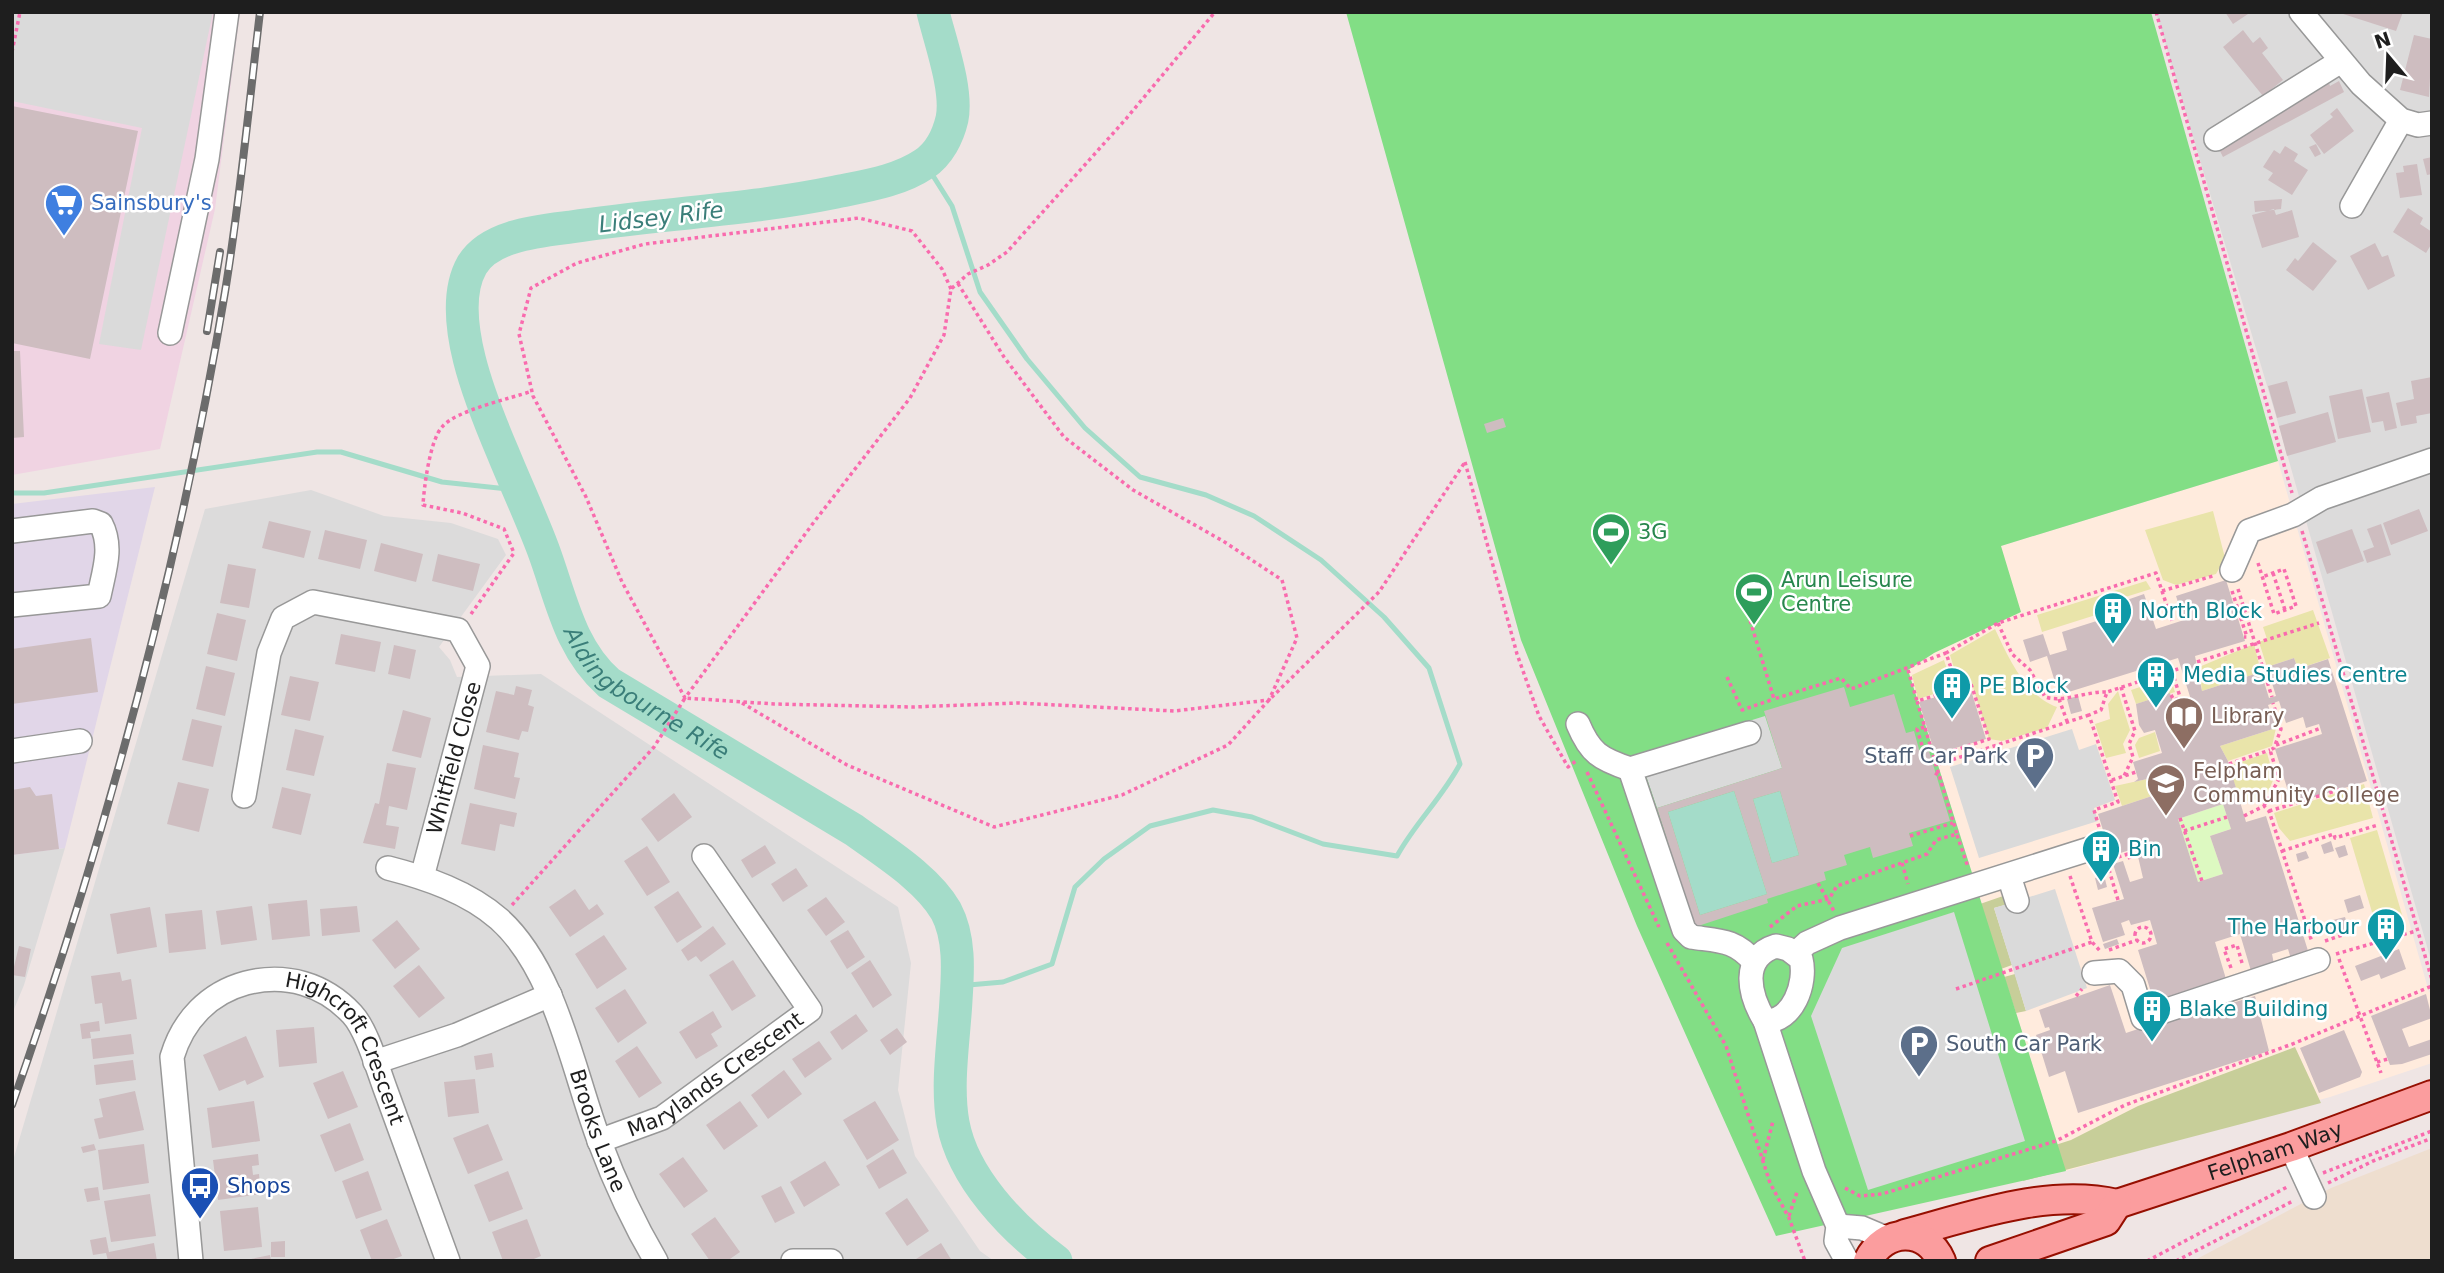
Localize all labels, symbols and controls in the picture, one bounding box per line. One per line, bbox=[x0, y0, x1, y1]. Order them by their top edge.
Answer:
north arrow bbox=[2353, 21, 2423, 91]
text: N bbox=[2371, 27, 2394, 53]
supermarket icon: Sainsbury's bbox=[43, 182, 85, 237]
place label: Sainsbury's bbox=[91, 191, 212, 215]
water label: Lidsey Rife bbox=[597, 196, 725, 238]
sports icon: 3G bbox=[1590, 511, 1632, 566]
place label: 3G bbox=[1638, 520, 1668, 544]
place label: Arun Leisure Centre bbox=[1781, 568, 1913, 616]
sports icon: Arun Leisure Centre bbox=[1733, 571, 1775, 626]
building icon: North Block bbox=[2092, 590, 2134, 645]
place label: North Block bbox=[2140, 599, 2263, 623]
water label: Aldingbourne Rife bbox=[558, 621, 734, 765]
building icon: Media Studies Centre bbox=[2135, 654, 2177, 709]
place label: Media Studies Centre bbox=[2183, 663, 2408, 687]
building icon: PE Block bbox=[1931, 665, 1973, 720]
place label: PE Block bbox=[1979, 674, 2069, 698]
street label: Whitfield Close bbox=[422, 679, 486, 837]
library icon: Library bbox=[2163, 695, 2205, 750]
place label: Library bbox=[2211, 704, 2284, 728]
parking icon: Staff Car Park bbox=[2014, 735, 2056, 790]
place label: Staff Car Park bbox=[1864, 744, 2009, 768]
place label: Felpham Community College bbox=[2193, 759, 2400, 807]
school or university icon: Felpham Community College bbox=[2145, 762, 2187, 817]
building icon: Bin bbox=[2080, 828, 2122, 883]
place label: Bin bbox=[2128, 837, 2162, 861]
building icon: The Harbour bbox=[2365, 906, 2407, 961]
place label: The Harbour bbox=[2227, 915, 2359, 939]
street label: Highcroft Crescent bbox=[283, 968, 409, 1128]
building icon: Blake Building bbox=[2131, 988, 2173, 1043]
place label: Blake Building bbox=[2179, 997, 2328, 1021]
street label: Marylands Crescent bbox=[624, 1007, 808, 1142]
parking icon: South Car Park bbox=[1898, 1023, 1940, 1078]
place label: South Car Park bbox=[1946, 1032, 2103, 1056]
street label: Brooks Lane bbox=[565, 1066, 631, 1196]
street label: Felpham Way bbox=[2204, 1117, 2346, 1186]
bus stop icon: Shops bbox=[179, 1165, 221, 1220]
place label: Shops bbox=[227, 1174, 291, 1198]

